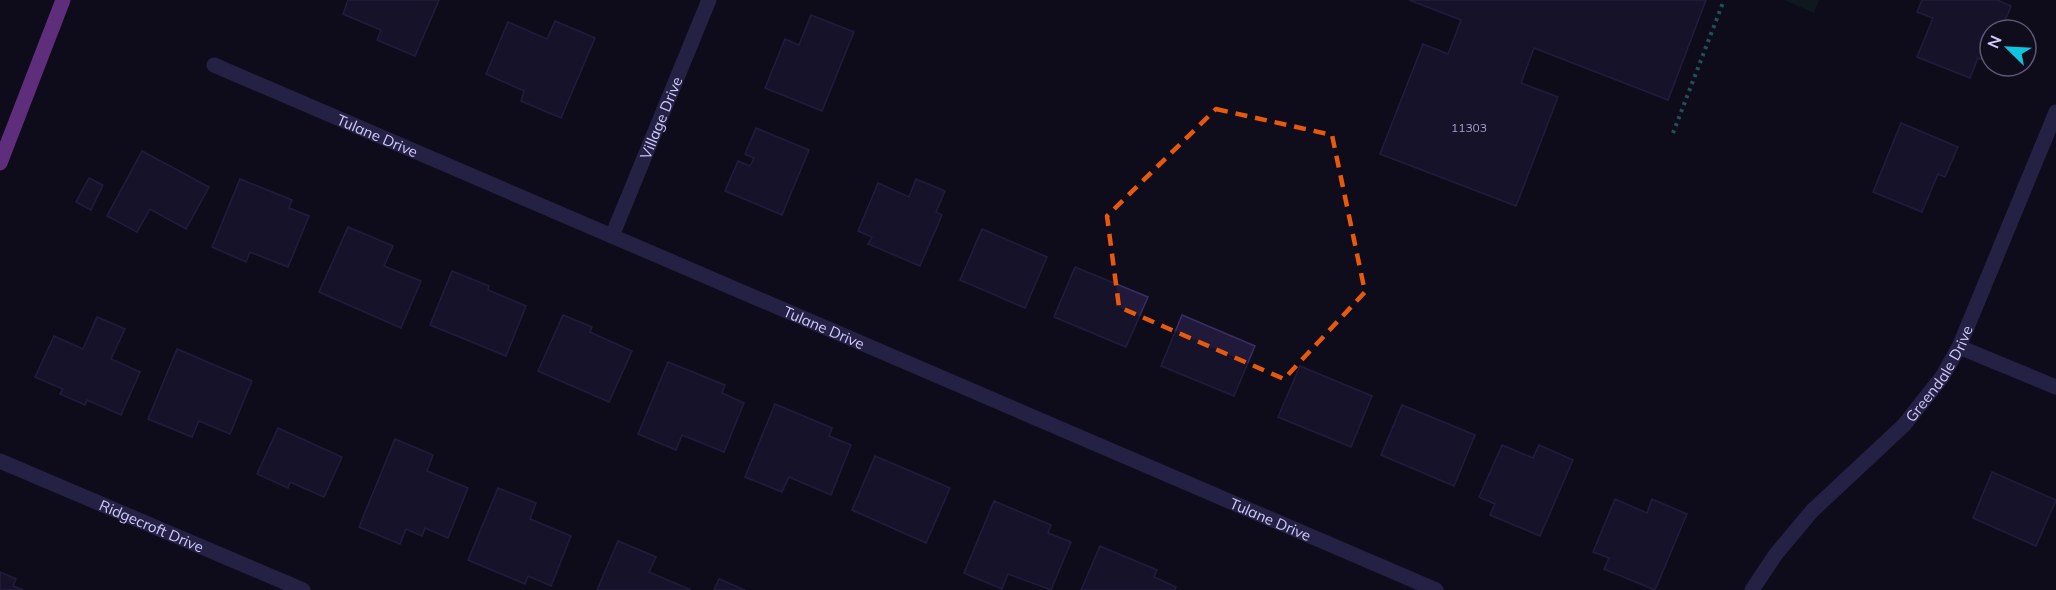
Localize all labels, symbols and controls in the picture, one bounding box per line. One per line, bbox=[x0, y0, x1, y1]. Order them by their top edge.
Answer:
north arrow bbox=[1978, 18, 2038, 78]
text: N bbox=[1983, 32, 2006, 51]
street label: Village Drive bbox=[635, 73, 686, 162]
street label: Tulane Drive bbox=[334, 109, 421, 161]
house number: 11303 bbox=[1451, 120, 1487, 135]
street label: Tulane Drive bbox=[781, 301, 868, 353]
street label: Greendale Drive bbox=[1901, 322, 1976, 425]
street label: Tulane Drive bbox=[1227, 493, 1314, 545]
street label: Ridgecroft Drive bbox=[97, 495, 207, 556]

